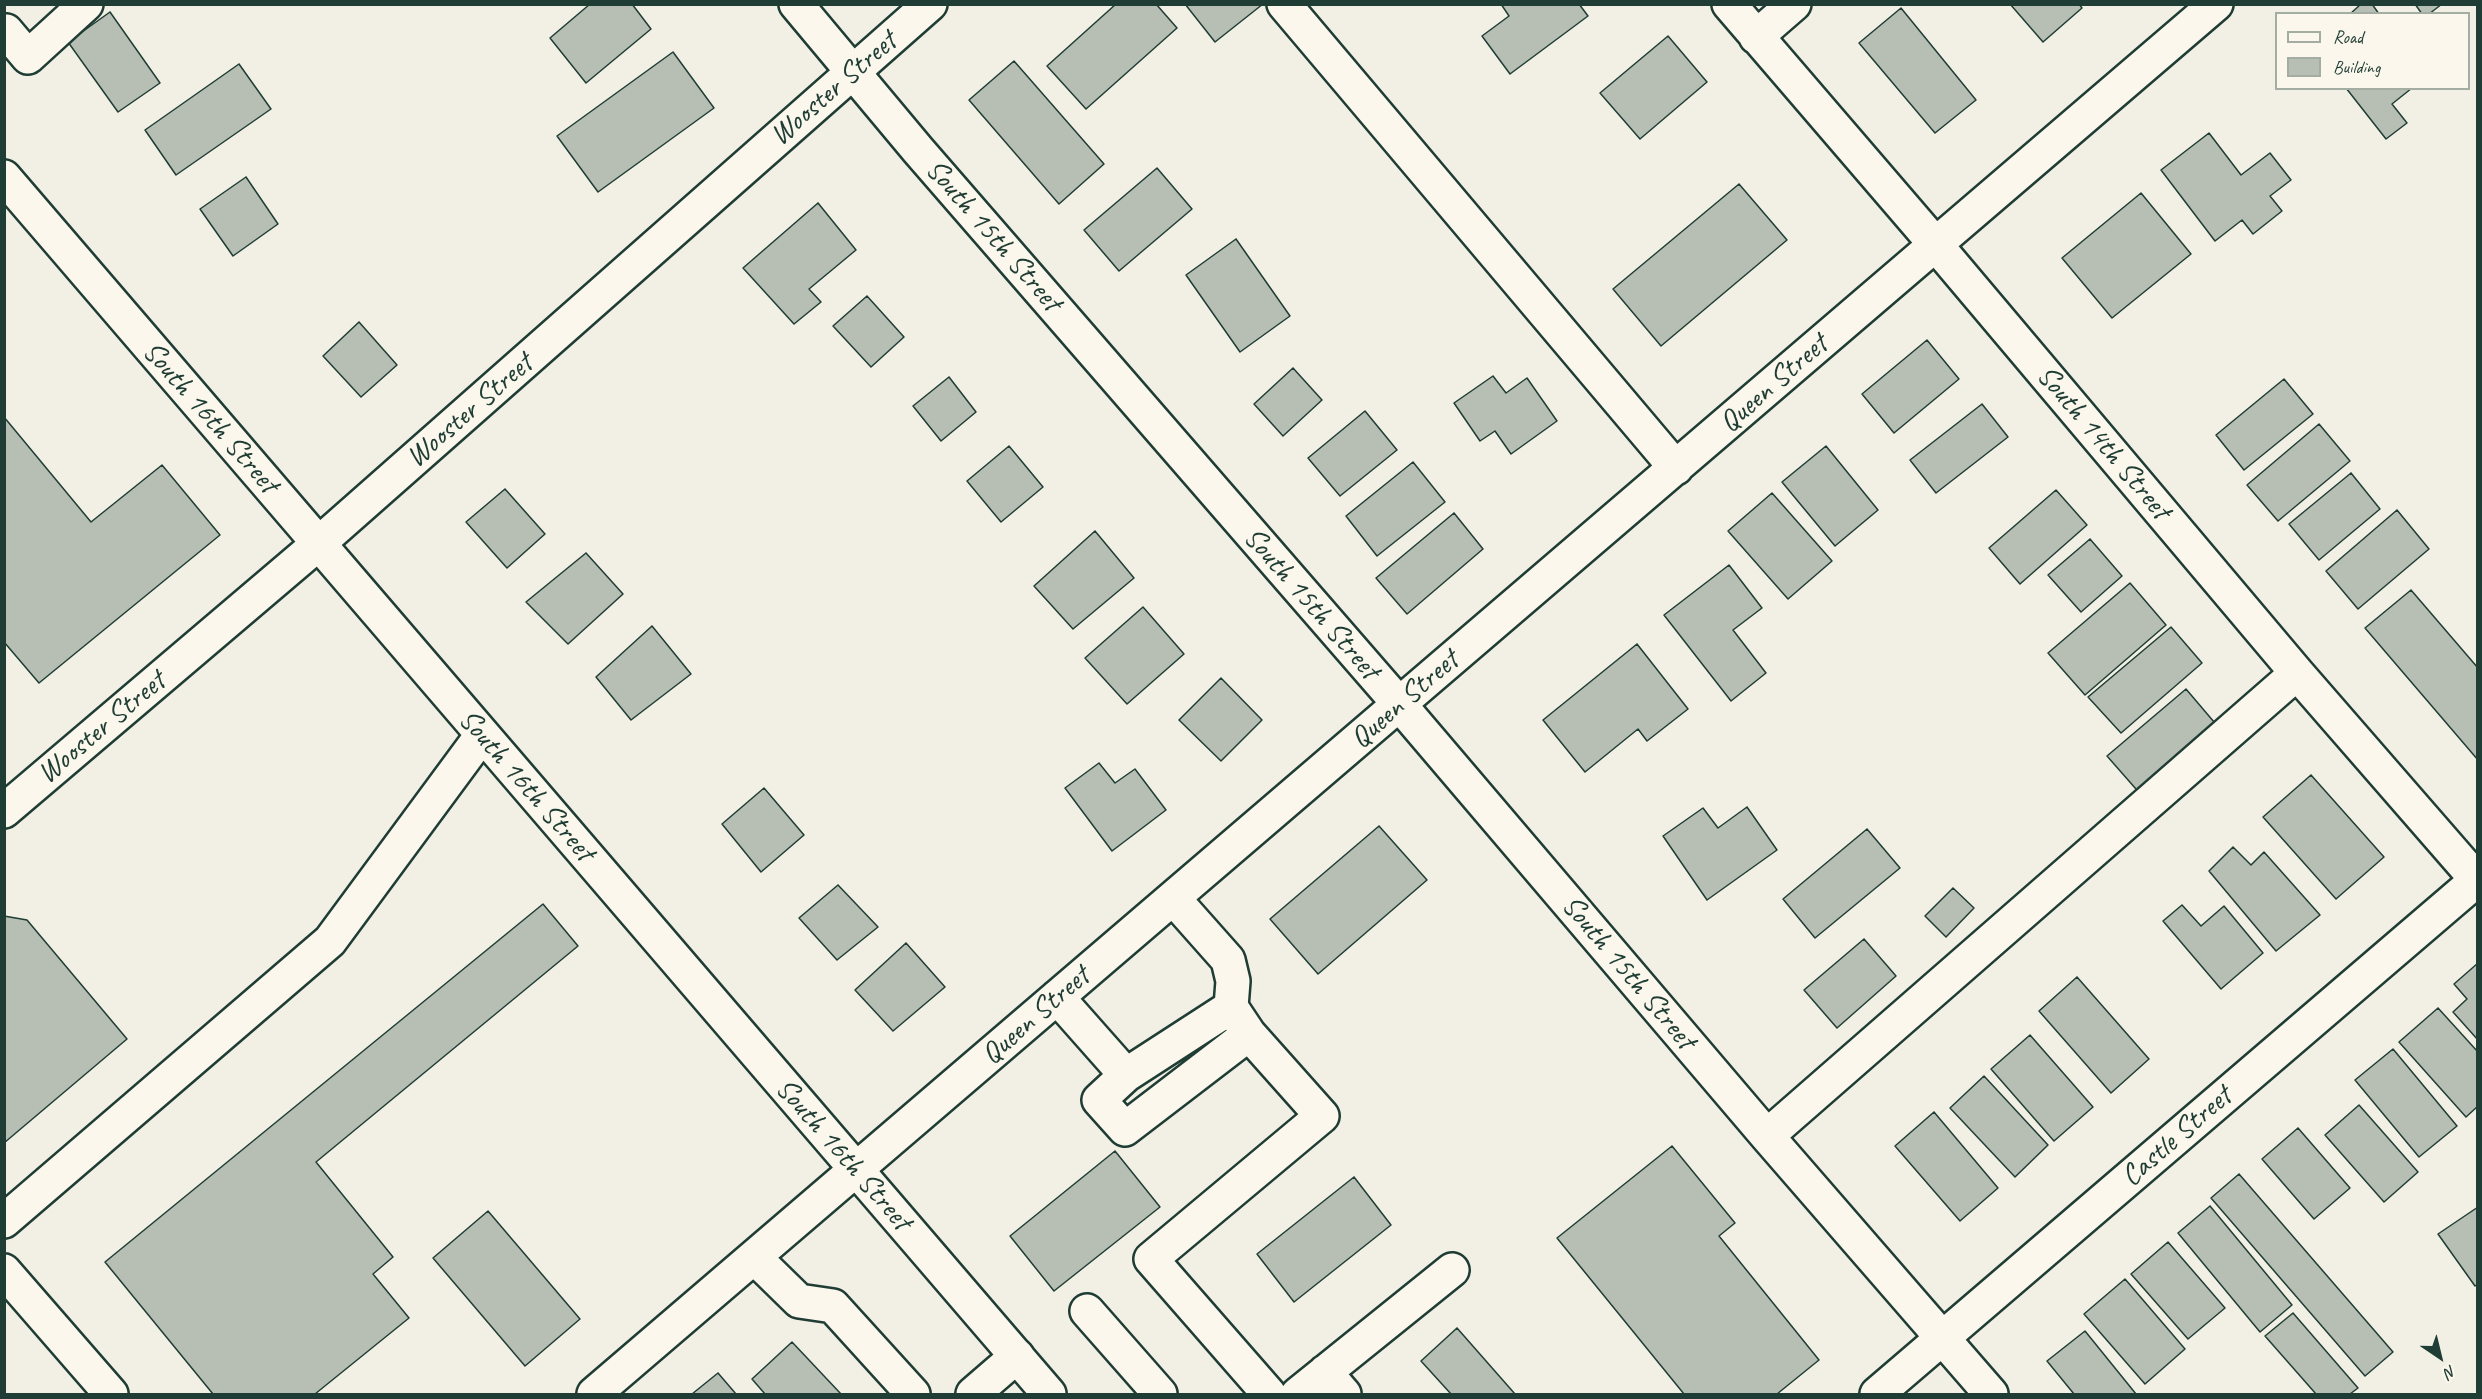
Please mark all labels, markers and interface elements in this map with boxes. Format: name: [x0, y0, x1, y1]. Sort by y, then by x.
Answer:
legend: [2275, 12, 2470, 90]
street label: Wooster Street: [763, 24, 905, 154]
text: Road: [2333, 26, 2363, 48]
text: Building: [2333, 56, 2380, 78]
street label: South 15th Street: [917, 153, 1069, 319]
street label: Queen Street: [1712, 327, 1836, 441]
street label: South 16th Street: [134, 335, 286, 501]
street label: Wooster Street: [399, 346, 541, 476]
street label: South 14th Street: [2028, 359, 2178, 527]
street label: South 15th Street: [1235, 521, 1387, 687]
street label: Queen Street: [1343, 643, 1467, 757]
street label: Wooster Street: [31, 664, 173, 792]
street label: South 16th Street: [450, 703, 602, 869]
street label: South 15th Street: [1553, 889, 1703, 1057]
street label: Queen Street: [974, 959, 1098, 1073]
street label: South 16th Street: [767, 1072, 919, 1238]
street label: Castle Street: [2114, 1079, 2240, 1195]
north arrow: [2410, 1327, 2470, 1387]
text: N: [2441, 1361, 2460, 1383]

